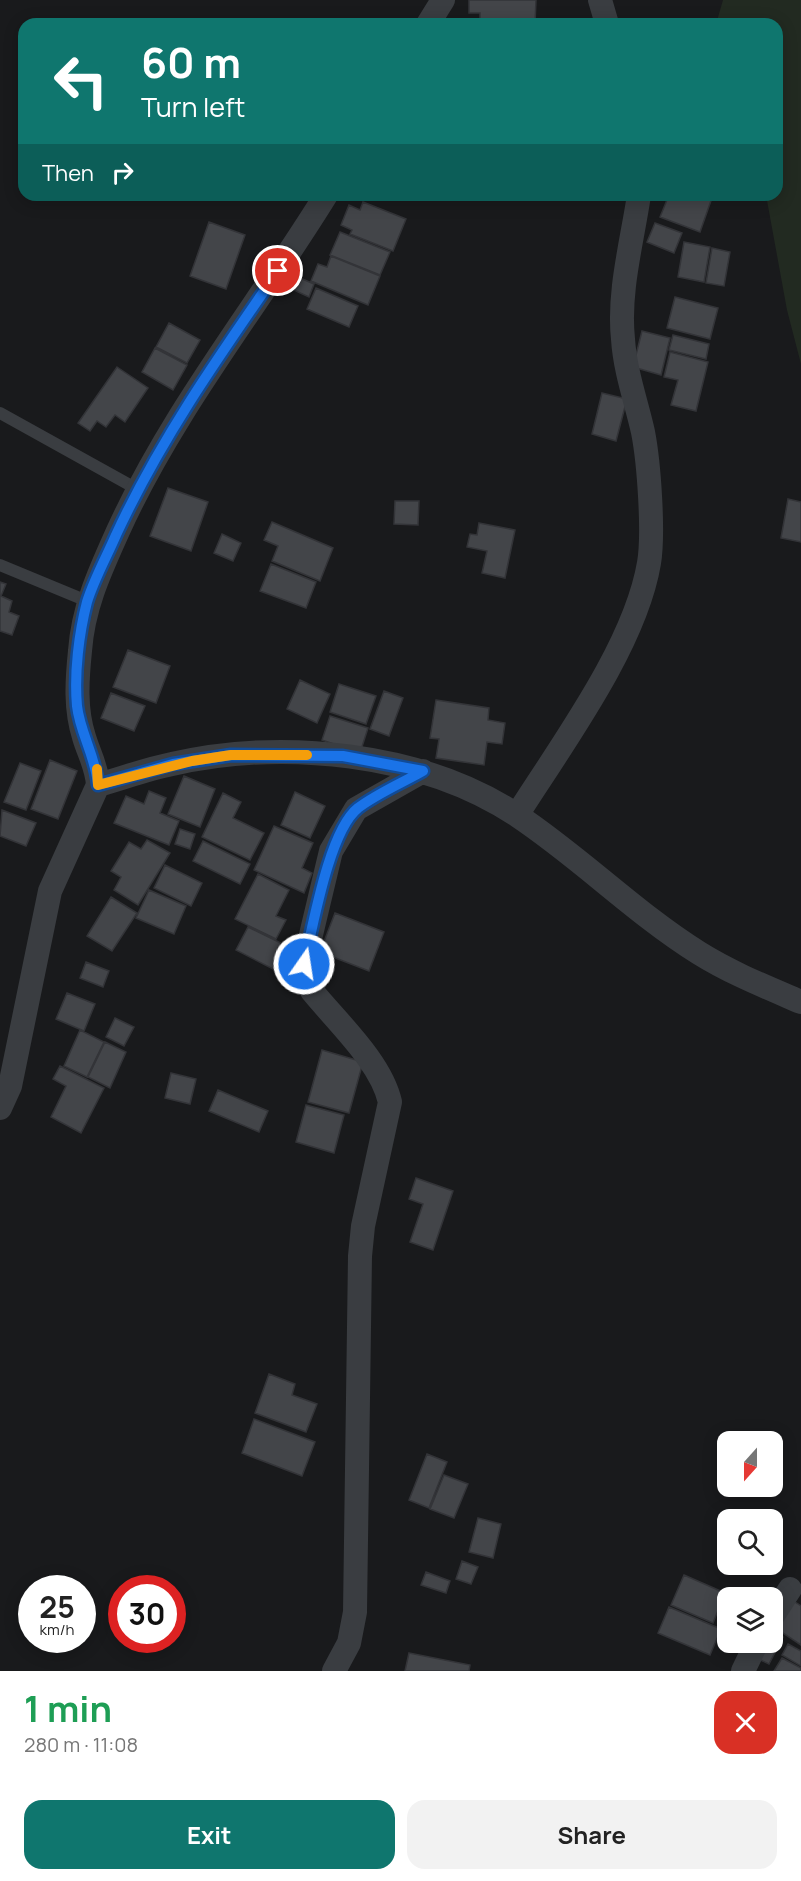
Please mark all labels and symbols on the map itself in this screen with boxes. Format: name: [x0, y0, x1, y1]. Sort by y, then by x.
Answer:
pin: [252, 245, 303, 296]
position arrow: [272, 932, 336, 996]
north arrow: [717, 1431, 783, 1497]
speed limit sign: 30: [108, 1575, 186, 1653]

